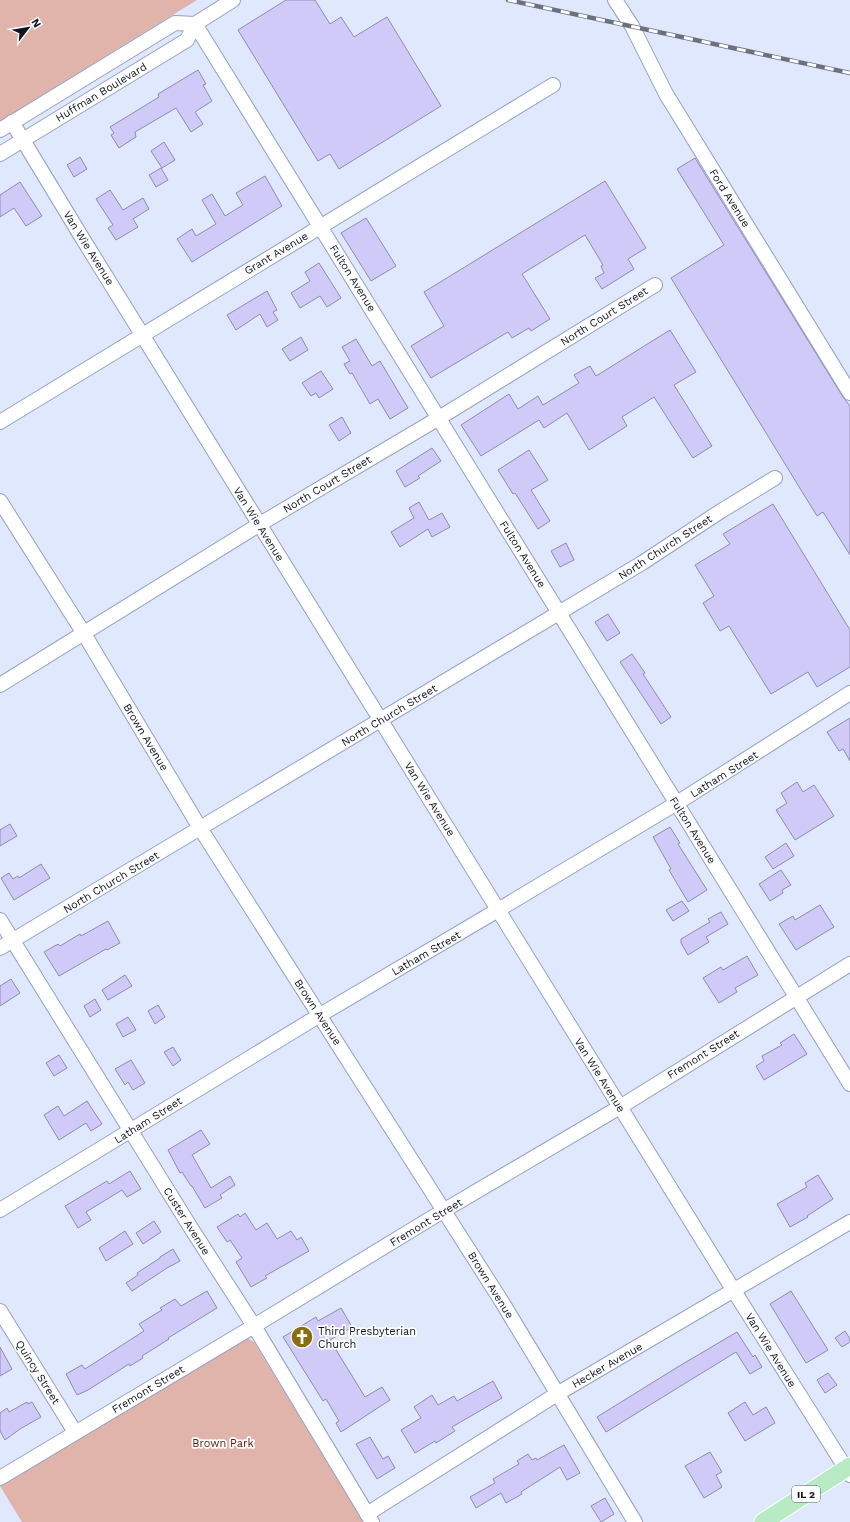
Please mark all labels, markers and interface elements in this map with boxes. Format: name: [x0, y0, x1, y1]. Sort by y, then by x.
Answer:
north arrow: [8, 8, 48, 48]
text: N: [28, 16, 44, 30]
street label: Huffman Boulevard: [53, 60, 149, 125]
street label: Ford Avenue: [707, 167, 753, 230]
street label: Van Wie Avenue: [61, 209, 117, 288]
street label: Grant Avenue: [242, 229, 311, 278]
street label: Fulton Avenue: [327, 242, 378, 314]
street label: North Court Street: [558, 284, 651, 349]
street label: North Court Street: [281, 453, 374, 516]
street label: Van Wie Avenue: [231, 485, 287, 564]
street label: North Church Street: [616, 512, 715, 583]
street label: Fulton Avenue: [497, 518, 548, 590]
street label: North Church Street: [339, 682, 440, 749]
street label: Brown Avenue: [120, 701, 171, 773]
street label: Latham Street: [688, 748, 761, 800]
street label: Van Wie Avenue: [402, 760, 458, 839]
street label: Fulton Avenue: [667, 794, 718, 866]
street label: North Church Street: [61, 849, 162, 916]
street label: Latham Street: [389, 928, 463, 978]
street label: Brown Avenue: [291, 977, 344, 1048]
street label: Fremont Street: [665, 1027, 742, 1082]
street label: Van Wie Avenue: [572, 1036, 628, 1115]
street label: Latham Street: [112, 1094, 185, 1146]
street label: Custer Avenue: [161, 1185, 213, 1258]
street label: Fremont Street: [388, 1195, 465, 1249]
street label: Brown Avenue: [465, 1250, 516, 1321]
street label: Van Wie Avenue: [743, 1311, 799, 1390]
church icon: Third Presbyterian Church: [289, 1324, 315, 1350]
place label: Third Presbyterian Church: [318, 1325, 416, 1351]
street label: Quincy Street: [13, 1338, 63, 1407]
street label: Hecker Avenue: [570, 1340, 645, 1391]
street label: Fremont Street: [110, 1362, 187, 1416]
park label: Brown Park: [192, 1437, 254, 1450]
road number: IL 2: [792, 1486, 820, 1502]

